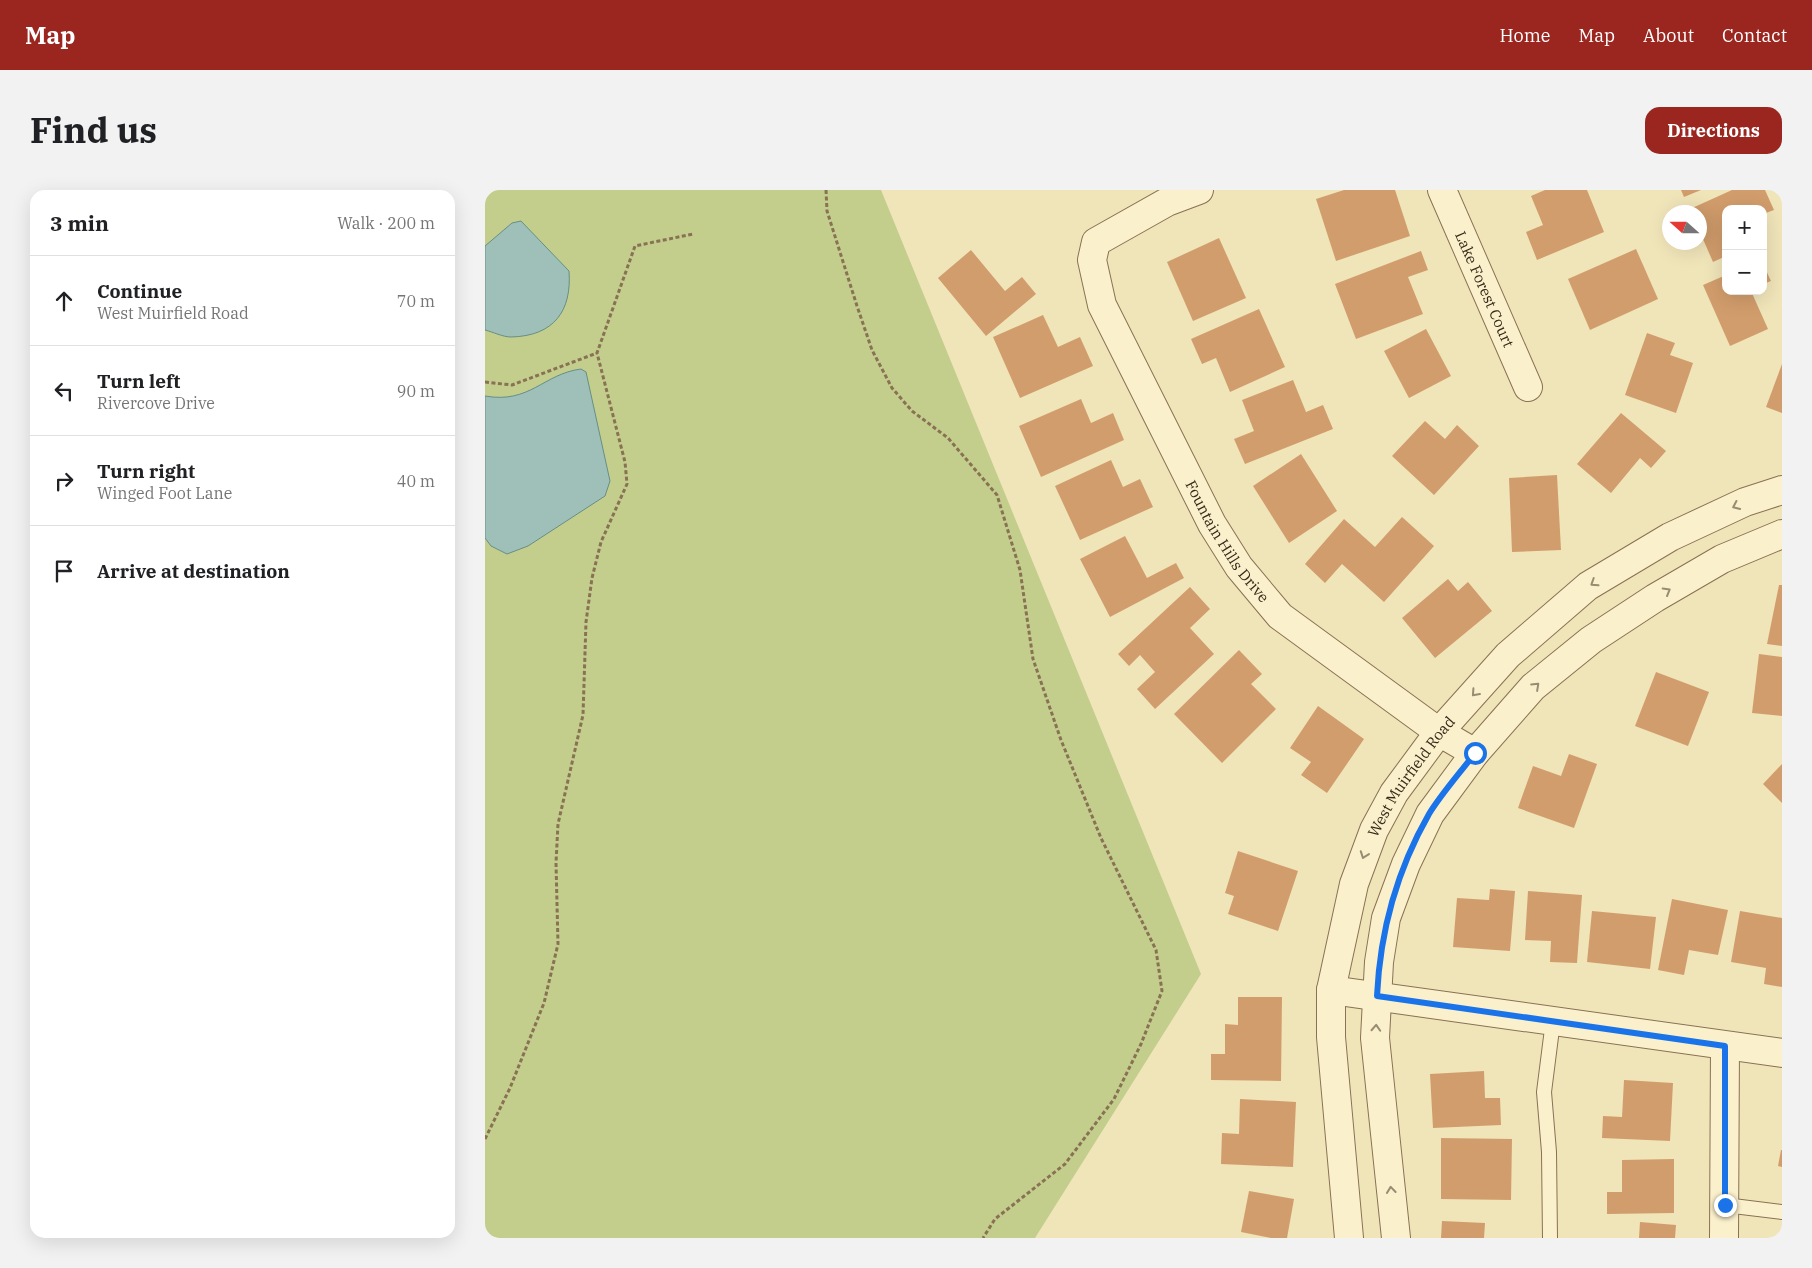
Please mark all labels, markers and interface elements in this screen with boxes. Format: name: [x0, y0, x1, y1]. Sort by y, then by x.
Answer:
text: Map: [25, 19, 75, 51]
text: Home: [1499, 24, 1551, 47]
text: Map: [1579, 24, 1615, 47]
text: About: [1643, 24, 1694, 47]
text: Contact: [1722, 24, 1787, 47]
text: Find us: [30, 107, 157, 153]
button: Directions: [1645, 107, 1782, 154]
north arrow: [1662, 205, 1707, 250]
map controls: [1722, 205, 1767, 295]
button: +: [1722, 205, 1767, 250]
text: 3 min: [50, 209, 109, 237]
text: Walk · 200 m: [337, 213, 435, 233]
street label: Lake Forest Court: [1452, 228, 1519, 350]
button: −: [1722, 250, 1767, 295]
text: Continue: [97, 279, 182, 303]
icon: ahead: [50, 287, 78, 315]
text: 70 m: [397, 291, 435, 311]
text: West Muirfield Road: [97, 303, 249, 323]
text: Turn left: [97, 369, 180, 393]
icon: left: [50, 377, 78, 405]
text: 90 m: [397, 381, 435, 401]
text: Rivercove Drive: [97, 393, 215, 413]
text: Turn right: [97, 459, 195, 483]
icon: right: [50, 467, 78, 495]
text: 40 m: [397, 471, 435, 491]
street label: Fountain Hills Drive: [1182, 477, 1274, 606]
text: Winged Foot Lane: [97, 483, 232, 503]
one-way arrow: [1732, 500, 1741, 510]
icon: arrive: [50, 557, 78, 585]
text: Arrive at destination: [97, 559, 290, 583]
one-way arrow: [1590, 577, 1599, 587]
one-way arrow: [1662, 587, 1671, 597]
one-way arrow: [1530, 683, 1539, 692]
one-way arrow: [1471, 688, 1480, 697]
street label: West Muirfield Road: [1363, 712, 1458, 840]
route start: [1464, 742, 1487, 765]
one-way arrow: [1360, 850, 1370, 859]
one-way arrow: [1370, 1024, 1381, 1032]
one-way arrow: [1386, 1185, 1397, 1193]
route end: [1714, 1194, 1737, 1217]

